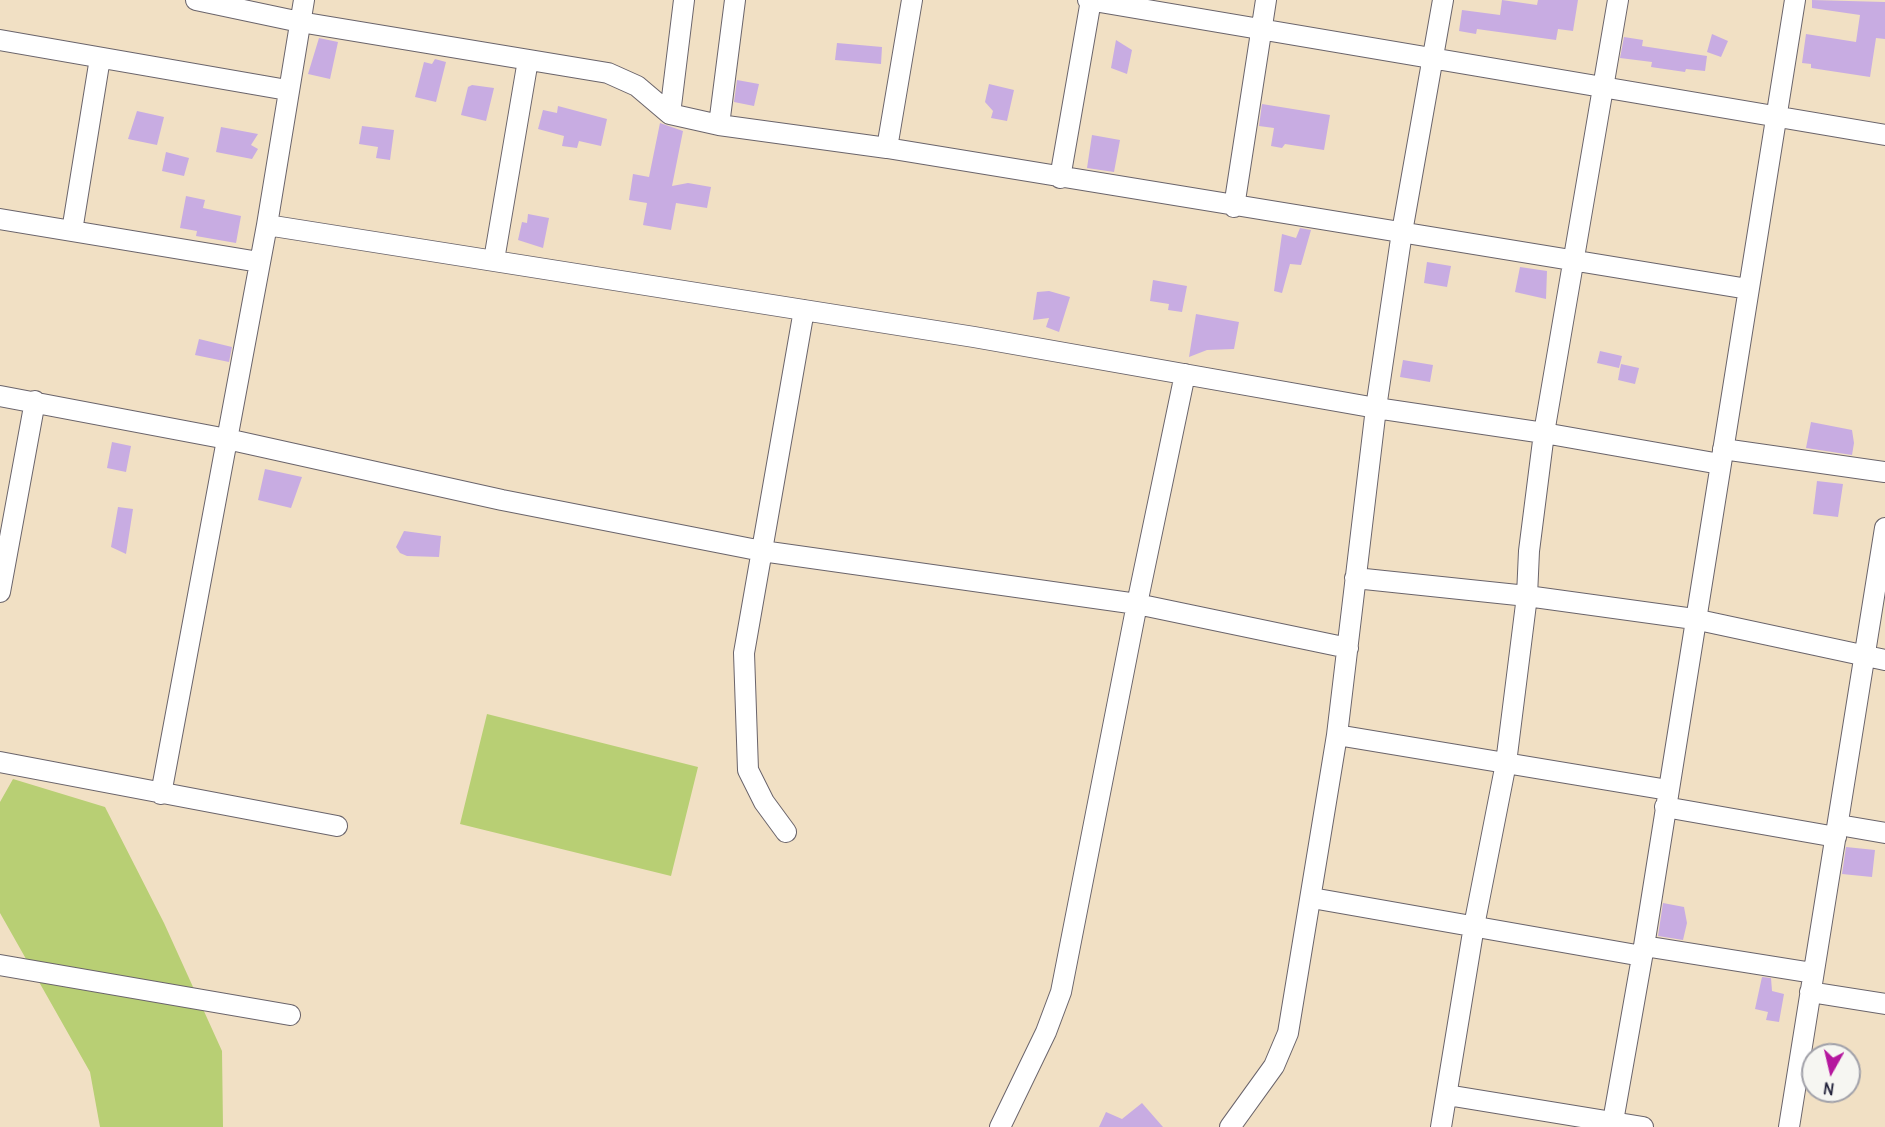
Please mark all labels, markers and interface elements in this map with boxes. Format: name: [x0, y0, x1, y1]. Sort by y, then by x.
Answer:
north arrow: [1801, 1043, 1861, 1103]
text: N: [1822, 1078, 1836, 1100]

